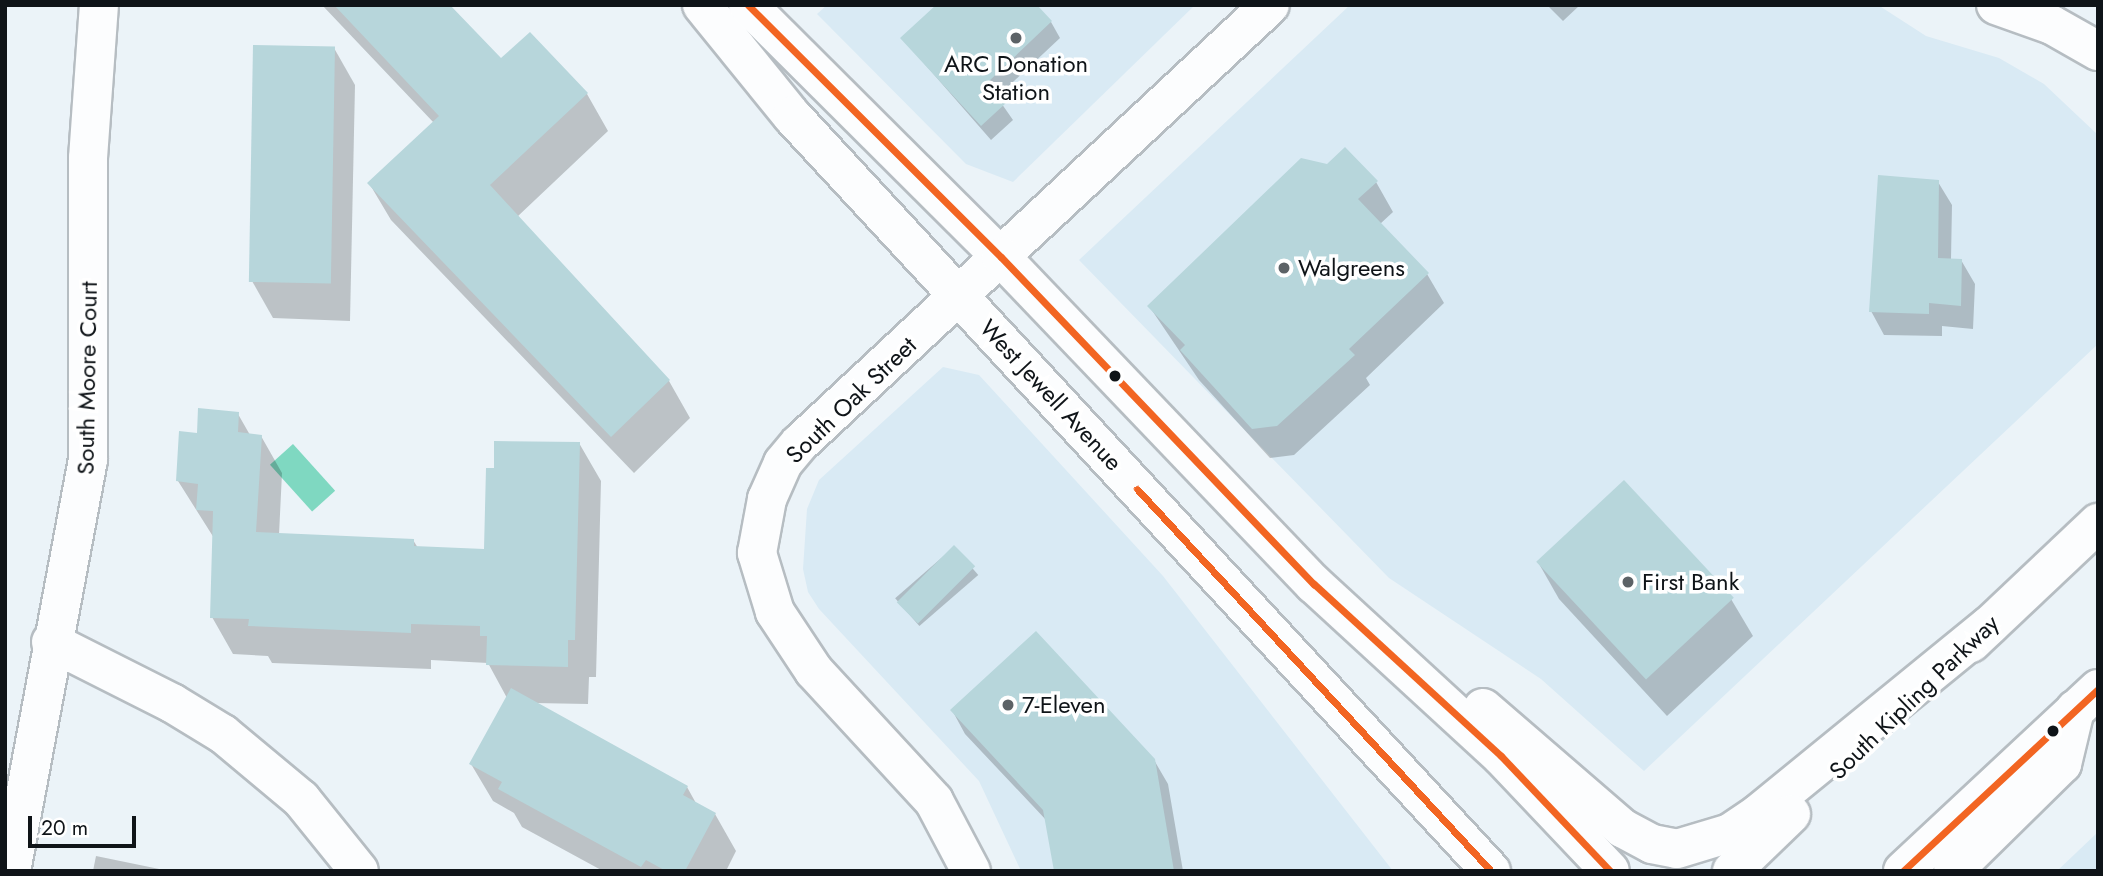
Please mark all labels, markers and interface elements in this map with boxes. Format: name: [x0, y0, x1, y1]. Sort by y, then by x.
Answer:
marker: ARC Donation Station: [1008, 30, 1024, 46]
place label: ARC Donation Station: [944, 50, 1088, 106]
place label: Walgreens: [1298, 254, 1405, 282]
marker: Walgreens: [1276, 260, 1292, 276]
street label: South Moore Court: [71, 281, 103, 475]
street label: West Jewell Avenue: [974, 314, 1128, 476]
street label: South Oak Street: [780, 331, 922, 469]
unlabelled marker: [1108, 369, 1122, 383]
place label: First Bank: [1642, 568, 1739, 596]
marker: First Bank: [1620, 574, 1636, 590]
street label: South Kipling Parkway: [1823, 609, 2005, 785]
place label: 7-Eleven: [1022, 691, 1106, 719]
marker: 7-Eleven: [1000, 697, 1016, 713]
unlabelled marker: [2046, 724, 2060, 738]
scale bar: [32, 802, 140, 846]
text: 20 m: [41, 813, 88, 843]

